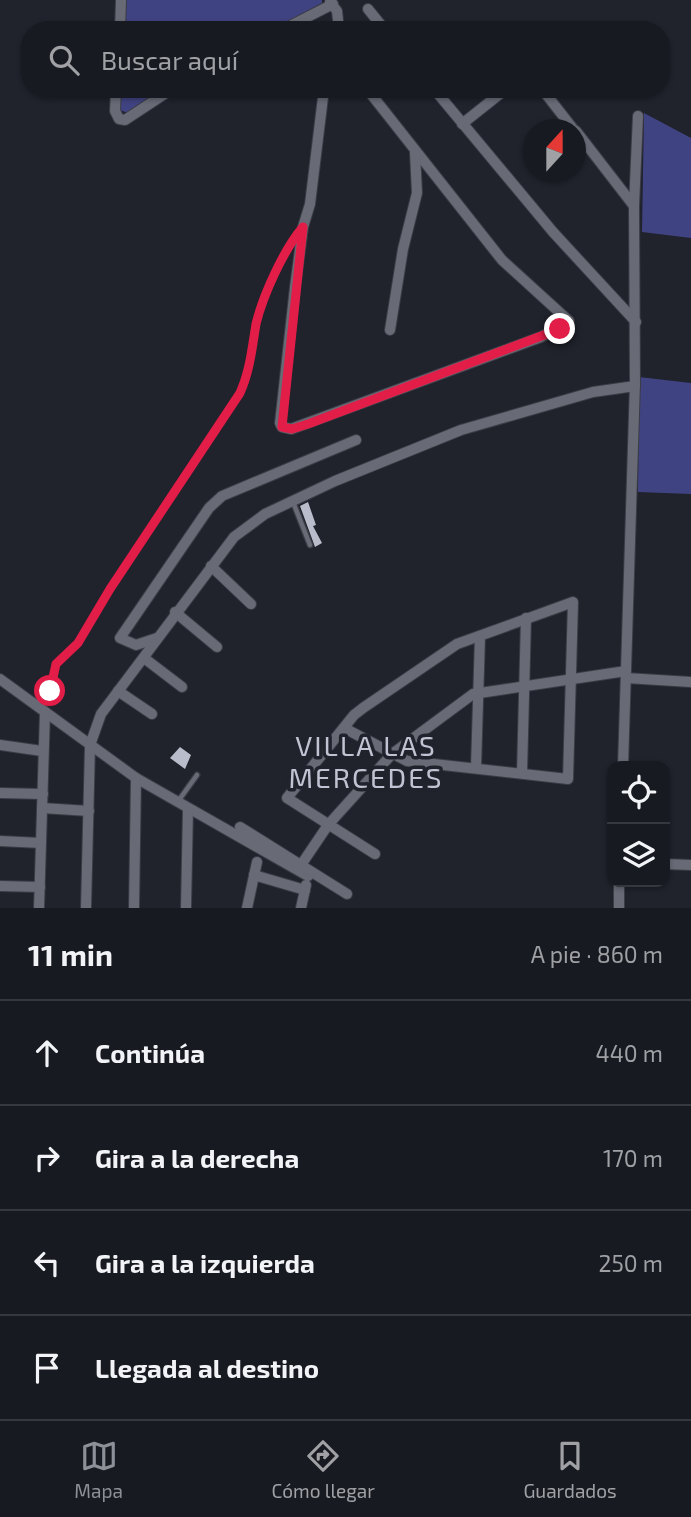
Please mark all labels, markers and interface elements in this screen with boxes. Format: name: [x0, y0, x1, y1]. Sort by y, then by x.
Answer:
search box: [21, 21, 670, 98]
icon: search: [45, 41, 83, 79]
text: Buscar aquí: [101, 44, 238, 75]
north arrow: [523, 119, 586, 182]
route end: [544, 313, 575, 344]
route start: [34, 675, 65, 706]
district label: VILLA LAS MERCEDES: [288, 728, 444, 794]
map controls: [607, 761, 670, 887]
button: locate: [607, 761, 670, 824]
button: layers: [607, 824, 670, 887]
text: 11 min: [28, 936, 113, 972]
text: A pie · 860 m: [531, 940, 663, 968]
icon: ahead: [28, 1034, 66, 1072]
text: Continúa: [95, 1037, 205, 1068]
text: 440 m: [596, 1039, 663, 1067]
icon: right: [28, 1139, 66, 1177]
text: Gira a la derecha: [95, 1142, 299, 1173]
text: 170 m: [603, 1144, 663, 1172]
icon: left: [28, 1244, 66, 1282]
text: Gira a la izquierda: [95, 1247, 315, 1278]
text: 250 m: [599, 1249, 663, 1277]
icon: arrive: [28, 1349, 66, 1387]
text: Llegada al destino: [95, 1352, 319, 1383]
tab: Mapa: [74, 1437, 123, 1502]
tab: Cómo llegar: [271, 1437, 375, 1502]
tab: Guardados: [523, 1437, 617, 1502]

